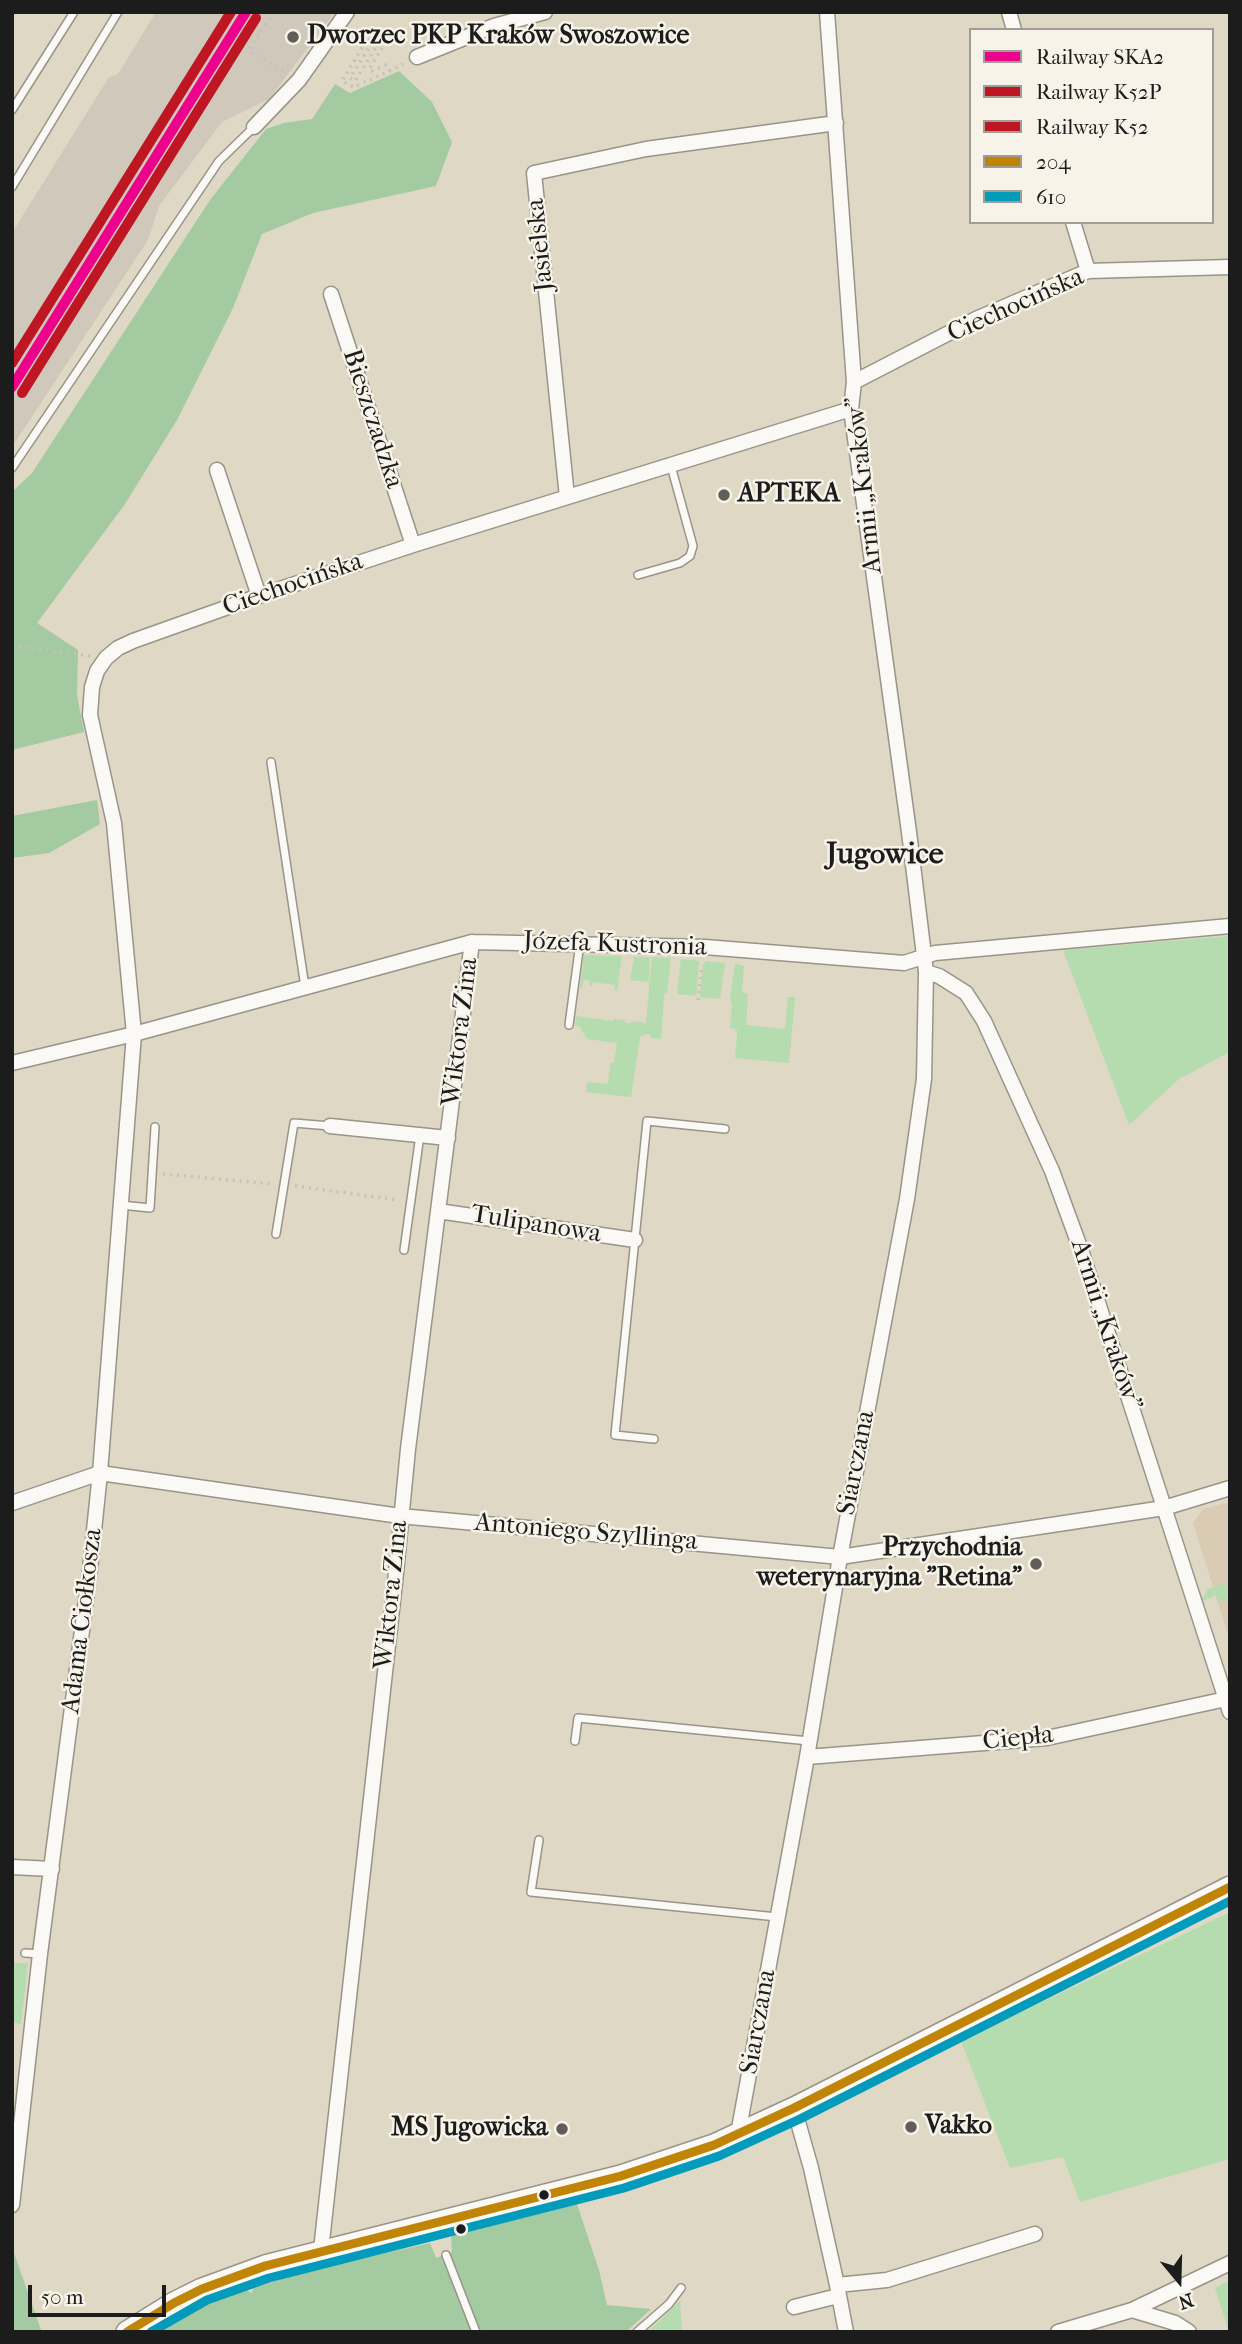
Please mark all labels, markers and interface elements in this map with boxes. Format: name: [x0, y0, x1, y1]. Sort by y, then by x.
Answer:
place label: Dworzec PKP Kraków Swoszowice: [307, 21, 689, 53]
legend: [969, 28, 1214, 224]
marker: Dworzec PKP Kraków Swoszowice: [285, 29, 301, 45]
text: Railway SKA2: [1036, 45, 1164, 69]
text: Railway K52P: [1036, 80, 1161, 104]
text: Railway K52: [1036, 115, 1149, 139]
text: 204: [1036, 150, 1071, 174]
text: 610: [1036, 185, 1066, 209]
street label: Jasielska: [521, 197, 561, 293]
street label: Ciechocińska: [943, 262, 1089, 350]
street label: Bieszczadzka: [335, 346, 409, 492]
street label: Armii „Kraków”: [840, 395, 890, 575]
place label: APTEKA: [738, 479, 840, 511]
marker: APTEKA: [716, 487, 732, 503]
street label: Ciechocińska: [219, 547, 367, 623]
district label: Jugowice: [826, 838, 944, 874]
street label: Józefa Kustronia: [523, 926, 707, 964]
street label: Wiktora Zina: [436, 956, 486, 1108]
street label: Tulipanowa: [469, 1199, 603, 1251]
street label: Armii „Kraków”: [1063, 1236, 1147, 1414]
street label: Siarczana: [832, 1408, 882, 1518]
street label: Antoniego Szyllinga: [473, 1508, 699, 1558]
street label: Wiktora Zina: [369, 1519, 415, 1671]
street label: Adama Ciołkosza: [56, 1527, 110, 1715]
place label: Przychodnia weterynaryjna "Retina": [756, 1533, 1022, 1594]
marker: Przychodnia weterynaryjna "Retina": [1028, 1556, 1044, 1572]
street label: Ciepła: [981, 1720, 1055, 1758]
street label: Siarczana: [734, 1967, 784, 2077]
place label: Vakko: [925, 2111, 992, 2143]
place label: MS Jugowicka: [391, 2113, 548, 2145]
marker: Vakko: [903, 2119, 919, 2135]
marker: MS Jugowicka: [554, 2121, 570, 2137]
unlabelled marker: [537, 2188, 551, 2202]
unlabelled marker: [454, 2222, 468, 2236]
north arrow: [1144, 2246, 1214, 2316]
scale bar: [32, 2270, 170, 2314]
text: 50 m: [41, 2285, 84, 2309]
text: N: [1175, 2288, 1196, 2314]

